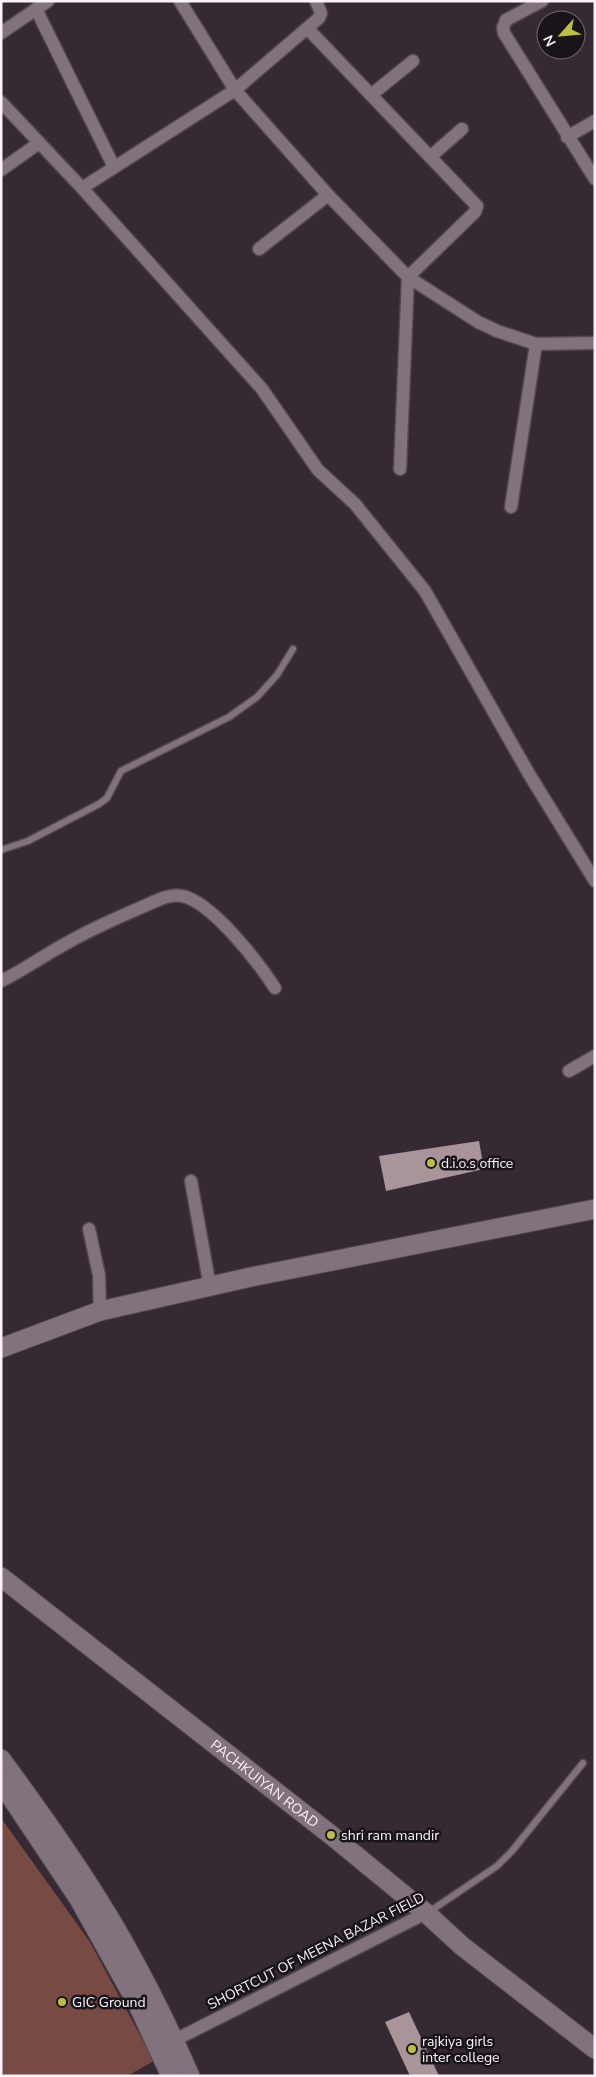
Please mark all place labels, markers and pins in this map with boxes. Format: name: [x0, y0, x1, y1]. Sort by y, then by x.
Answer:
place label: d.i.o.s office: [441, 1154, 513, 1173]
marker: d.i.o.s office: [425, 1157, 437, 1169]
place label: shri ram mandir: [341, 1826, 439, 1845]
marker: shri ram mandir: [325, 1829, 337, 1841]
place label: GIC Ground: [72, 1993, 146, 2012]
marker: GIC Ground: [56, 1996, 68, 2008]
place label: rajkiya girls inter college: [422, 2032, 500, 2067]
marker: rajkiya girls inter college: [406, 2043, 418, 2055]

